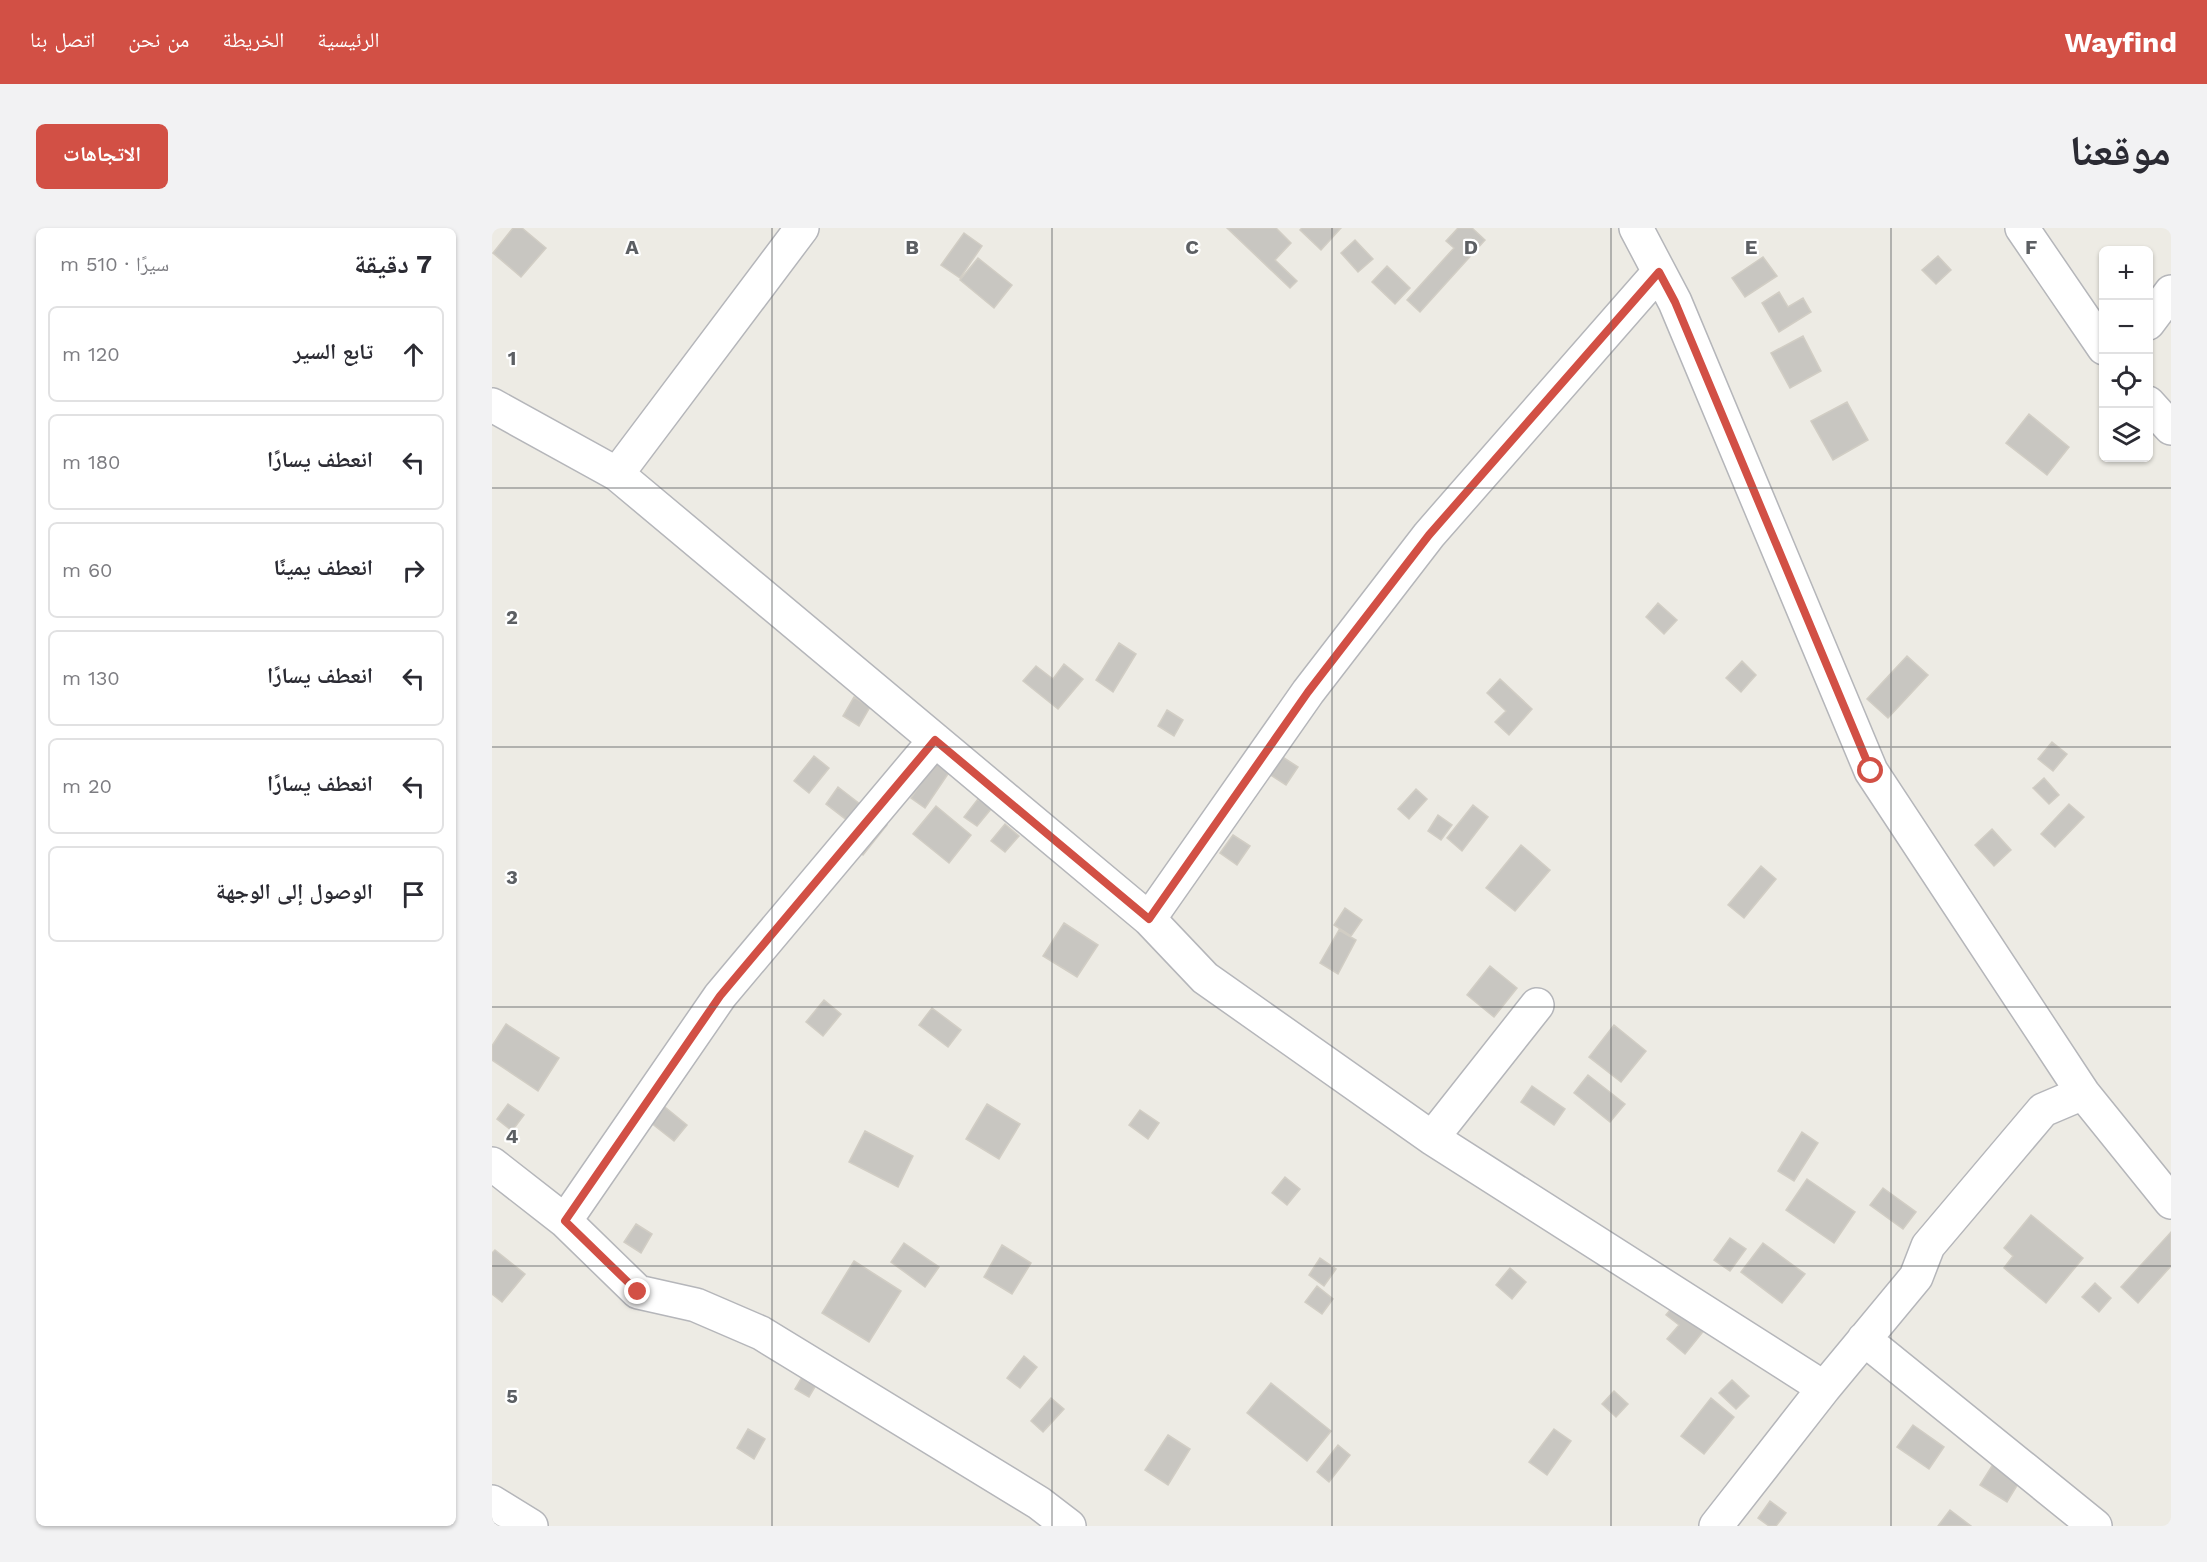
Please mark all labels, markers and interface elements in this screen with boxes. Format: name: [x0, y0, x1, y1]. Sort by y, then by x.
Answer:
text: Wayfind: [2064, 26, 2177, 59]
text: اتصل بنا: [30, 27, 95, 52]
text: من نحن: [128, 27, 189, 52]
text: الخريطة: [222, 27, 284, 52]
text: الرئيسية: [317, 27, 380, 52]
button: الاتجاهات: [36, 124, 168, 189]
text: موقعنا: [2070, 126, 2171, 175]
text: A: [625, 235, 639, 259]
text: B: [905, 235, 919, 259]
text: C: [1185, 235, 1199, 259]
text: D: [1464, 235, 1478, 259]
text: E: [1745, 235, 1757, 259]
text: F: [2025, 235, 2037, 259]
map controls: [2099, 246, 2153, 462]
button: +: [2099, 246, 2153, 300]
text: 7 دقيقة: [354, 249, 432, 279]
text: سيرًا · 510 m: [60, 252, 169, 276]
button: −: [2099, 300, 2153, 354]
icon: ahead: [397, 338, 430, 371]
text: تابع السير: [293, 339, 373, 364]
text: 120 m: [62, 342, 120, 366]
text: 1: [508, 346, 516, 370]
button: locate: [2099, 354, 2153, 408]
button: layers: [2099, 408, 2153, 462]
icon: left: [397, 446, 430, 479]
text: انعطف يسارًا: [267, 447, 373, 472]
text: 180 m: [62, 450, 120, 474]
icon: right: [397, 554, 430, 587]
text: انعطف يمينًا: [273, 555, 373, 580]
text: 60 m: [62, 558, 113, 582]
text: 2: [506, 605, 518, 629]
icon: left: [397, 662, 430, 695]
text: انعطف يسارًا: [267, 663, 373, 688]
text: 130 m: [62, 666, 120, 690]
route start: [1857, 757, 1883, 783]
icon: left: [397, 770, 430, 803]
text: انعطف يسارًا: [267, 771, 373, 796]
text: 20 m: [62, 774, 112, 798]
text: 3: [506, 865, 518, 889]
icon: arrive: [397, 878, 430, 911]
text: الوصول إلى الوجهة: [216, 879, 373, 904]
text: 4: [506, 1124, 519, 1148]
route end: [624, 1278, 650, 1304]
text: 5: [506, 1384, 518, 1408]

